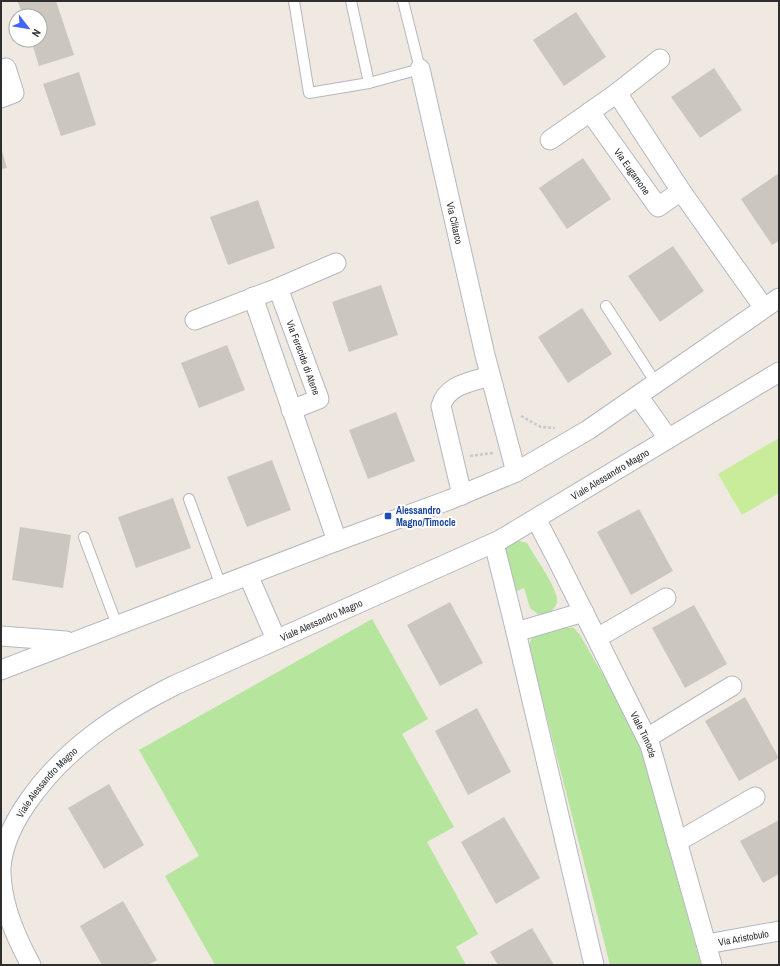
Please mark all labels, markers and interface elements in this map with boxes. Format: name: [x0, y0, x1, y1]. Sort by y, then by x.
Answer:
north arrow: [8, 8, 48, 48]
text: N: [29, 27, 44, 40]
street label: Via Eugamone: [611, 146, 654, 198]
street label: Via Clitarco: [444, 201, 466, 246]
street label: Via Ferecide di Atene: [284, 318, 324, 397]
street label: Viale Alessandro Magno: [568, 445, 652, 502]
place label: Alessandro Magno/Timocle: [396, 504, 456, 529]
marker: Alessandro Magno/Timocle: [383, 511, 393, 521]
street label: Viale Alessandro Magno: [278, 596, 365, 644]
street label: Viale Timocle: [628, 709, 660, 759]
street label: Viale Alessandro Magno: [13, 744, 80, 820]
street label: Via Aristobulo: [717, 926, 770, 948]

